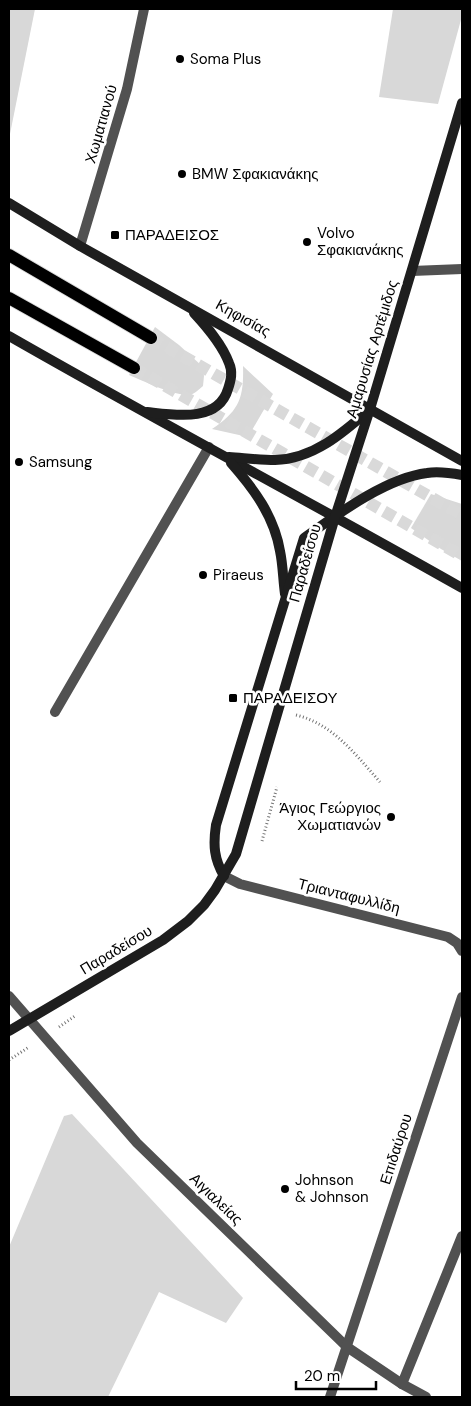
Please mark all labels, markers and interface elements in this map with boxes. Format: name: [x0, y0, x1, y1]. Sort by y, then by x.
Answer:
place label: Soma Plus: [190, 49, 261, 69]
marker: Soma Plus: [174, 53, 186, 65]
street label: Χωματιανού: [80, 82, 122, 166]
place label: BMW Σφακιανάκης: [192, 164, 319, 184]
marker: BMW Σφακιανάκης: [176, 168, 188, 180]
place label: Volvo Σφακιανάκης: [317, 223, 403, 260]
place label: ΠΑΡΑΔΕΙΣΟΣ: [125, 225, 219, 245]
marker: ΠΑΡΑΔΕΙΣΟΣ: [109, 229, 121, 241]
marker: Volvo Σφακιανάκης: [301, 236, 313, 248]
street label: Αμαρυσίας Αρτέμιδος: [341, 278, 403, 420]
street label: Κηφισίας: [212, 295, 274, 341]
place label: Samsung: [29, 452, 92, 472]
marker: Samsung: [13, 456, 25, 468]
street label: Παραδείσου: [284, 521, 326, 605]
place label: Piraeus: [213, 565, 264, 585]
marker: Piraeus: [197, 569, 209, 581]
place label: ΠΑΡΑΔΕΙΣΟΥ: [243, 688, 337, 708]
marker: ΠΑΡΑΔΕΙΣΟΥ: [227, 692, 239, 704]
place label: Άγιος Γεώργιος Χωματιανών: [279, 798, 381, 835]
marker: Άγιος Γεώργιος Χωματιανών: [385, 811, 397, 823]
street label: Τριανταφυλλίδη: [296, 874, 402, 918]
street label: Παραδείσου: [76, 921, 156, 979]
street label: Επιδαύρου: [375, 1111, 417, 1187]
street label: Αιγιαλείας: [185, 1169, 247, 1229]
place label: Johnson & Johnson: [295, 1170, 369, 1207]
marker: Johnson & Johnson: [279, 1183, 291, 1195]
scale bar: [296, 1358, 376, 1390]
text: 20 m: [304, 1366, 340, 1386]

